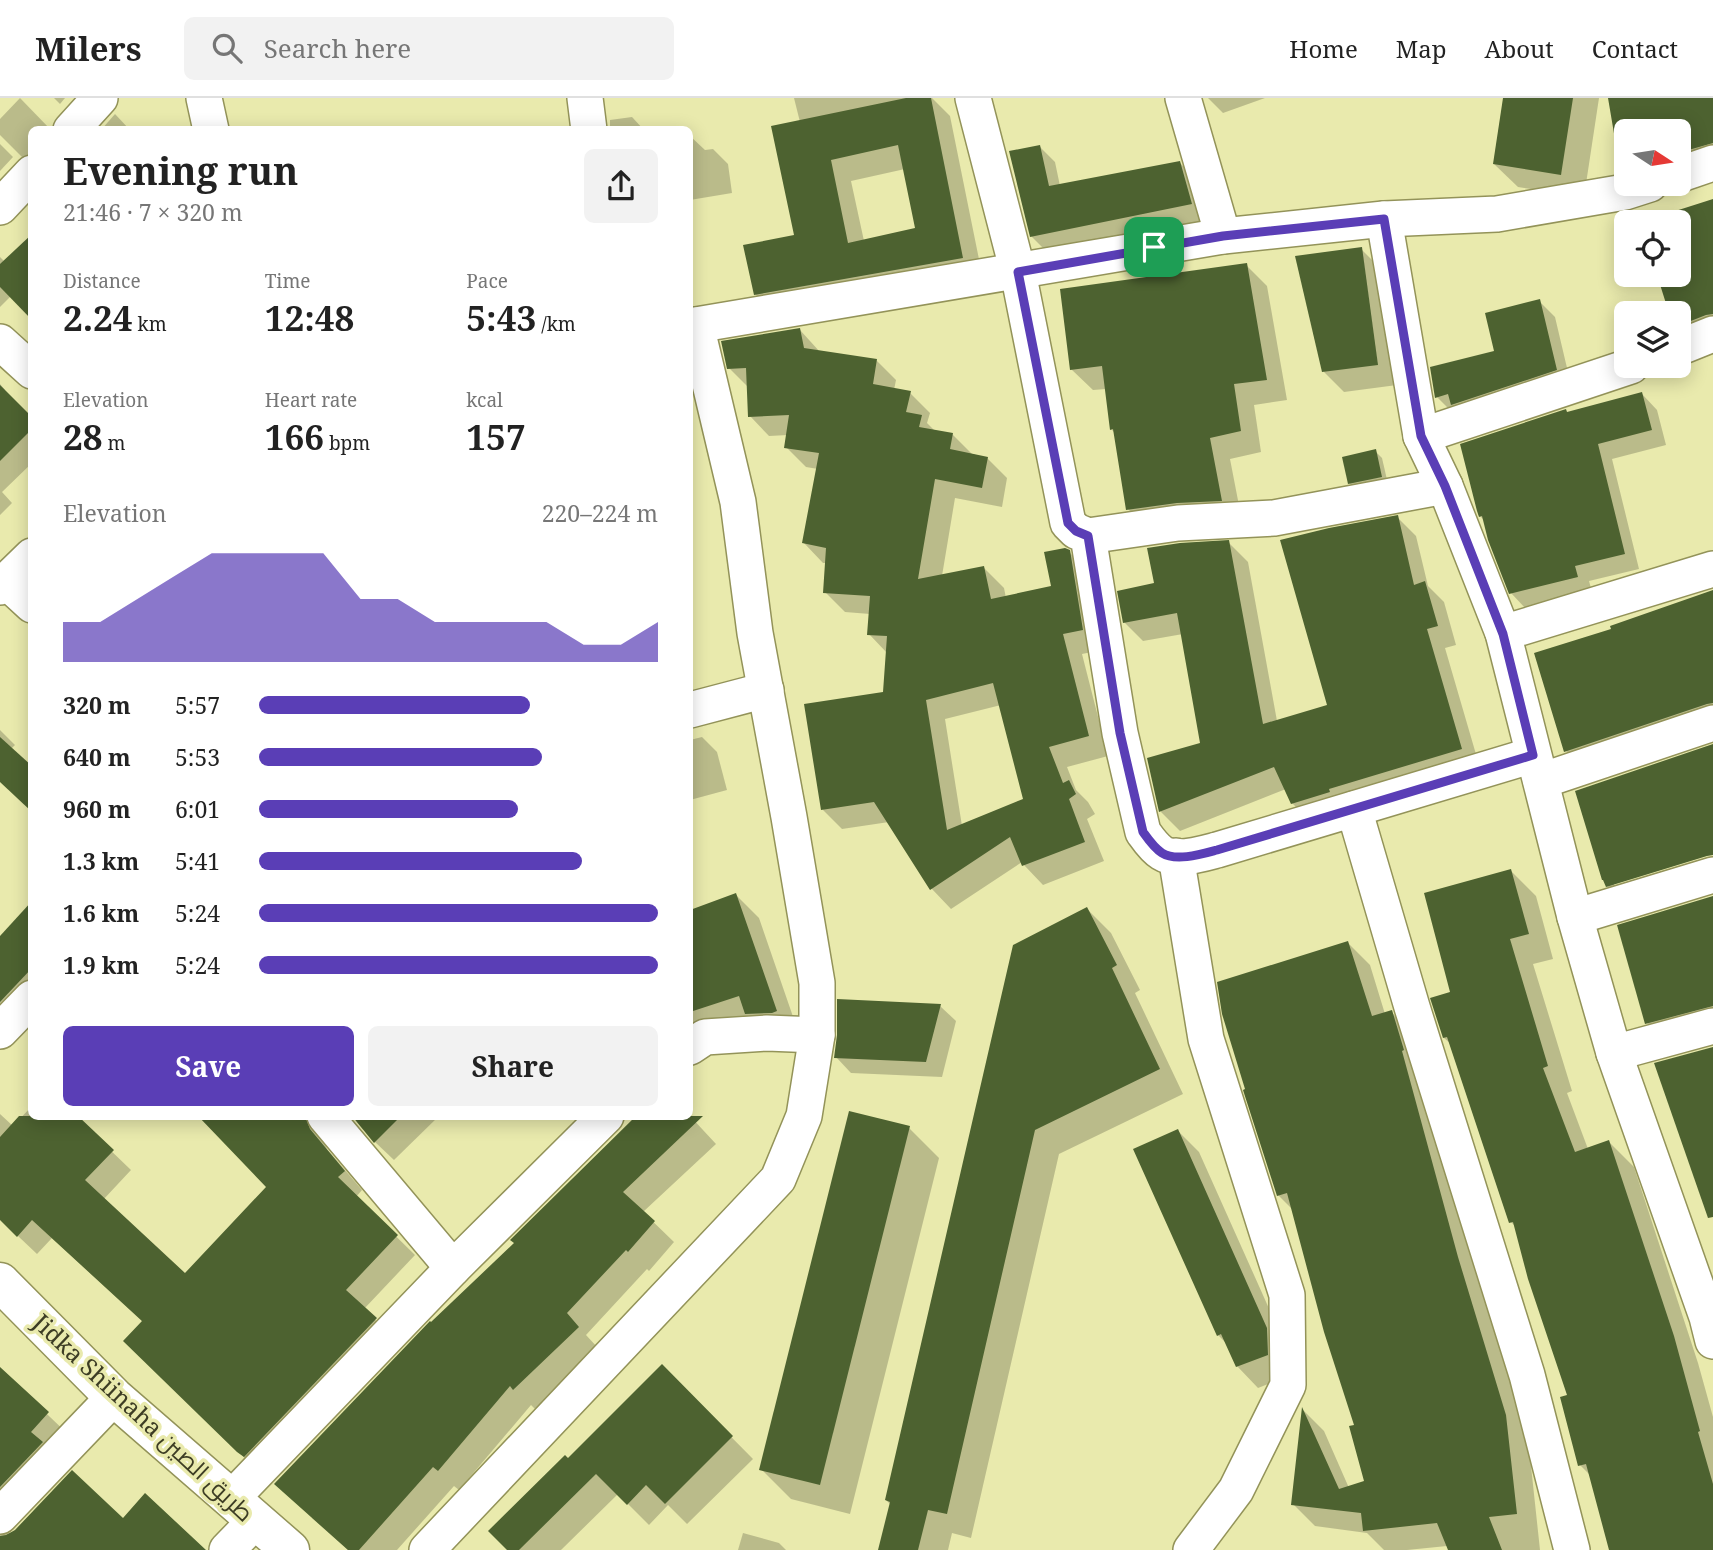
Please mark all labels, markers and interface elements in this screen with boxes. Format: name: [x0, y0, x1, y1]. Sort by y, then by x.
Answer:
search box: [184, 17, 674, 80]
text: Milers: [35, 26, 142, 71]
icon: search: [208, 29, 246, 67]
text: Search here: [264, 30, 411, 66]
text: Home: [1289, 32, 1358, 65]
text: Map: [1396, 32, 1447, 65]
text: About: [1485, 32, 1554, 65]
text: Contact: [1592, 32, 1678, 65]
north arrow: [1614, 119, 1690, 196]
map controls: [1614, 119, 1691, 378]
text: Evening run: [63, 144, 298, 196]
button: share: [584, 149, 658, 223]
text: 21:46 · 7 × 320 m: [63, 196, 243, 228]
button: locate: [1614, 210, 1691, 287]
pin: [1124, 217, 1184, 277]
icon: arrive: [1135, 228, 1173, 266]
text: Distance: [63, 268, 141, 294]
text: Time: [265, 268, 311, 294]
text: Pace: [466, 268, 508, 294]
text: 2.24: [63, 294, 133, 341]
text: 12:48: [265, 294, 354, 341]
text: 5:43: [466, 294, 536, 341]
button: layers: [1614, 301, 1691, 378]
text: km: [133, 311, 167, 337]
text: /km: [536, 311, 576, 337]
text: Elevation: [63, 387, 149, 413]
text: Heart rate: [265, 387, 357, 413]
text: kcal: [466, 387, 503, 413]
text: 28: [63, 413, 103, 460]
text: 166: [265, 413, 324, 460]
text: 157: [466, 413, 526, 460]
text: m: [103, 430, 125, 456]
text: bpm: [324, 430, 370, 456]
text: Elevation: [63, 497, 167, 529]
text: 220–224 m: [542, 497, 658, 529]
text: 320 m: [63, 689, 131, 721]
text: 5:57: [175, 689, 220, 721]
text: 640 m: [63, 741, 131, 773]
text: 5:53: [175, 741, 220, 773]
text: 960 m: [63, 793, 131, 825]
text: 6:01: [175, 793, 220, 825]
text: 1.3 km: [63, 845, 139, 877]
text: 5:41: [175, 845, 220, 877]
text: 1.6 km: [63, 897, 139, 929]
text: 5:24: [175, 897, 220, 929]
text: 1.9 km: [63, 949, 139, 981]
text: 5:24: [175, 949, 220, 981]
button: Save: [63, 1026, 354, 1106]
button: Share: [368, 1026, 658, 1106]
street label: Jidka Shiinaha طريق الصين: [26, 1305, 262, 1528]

